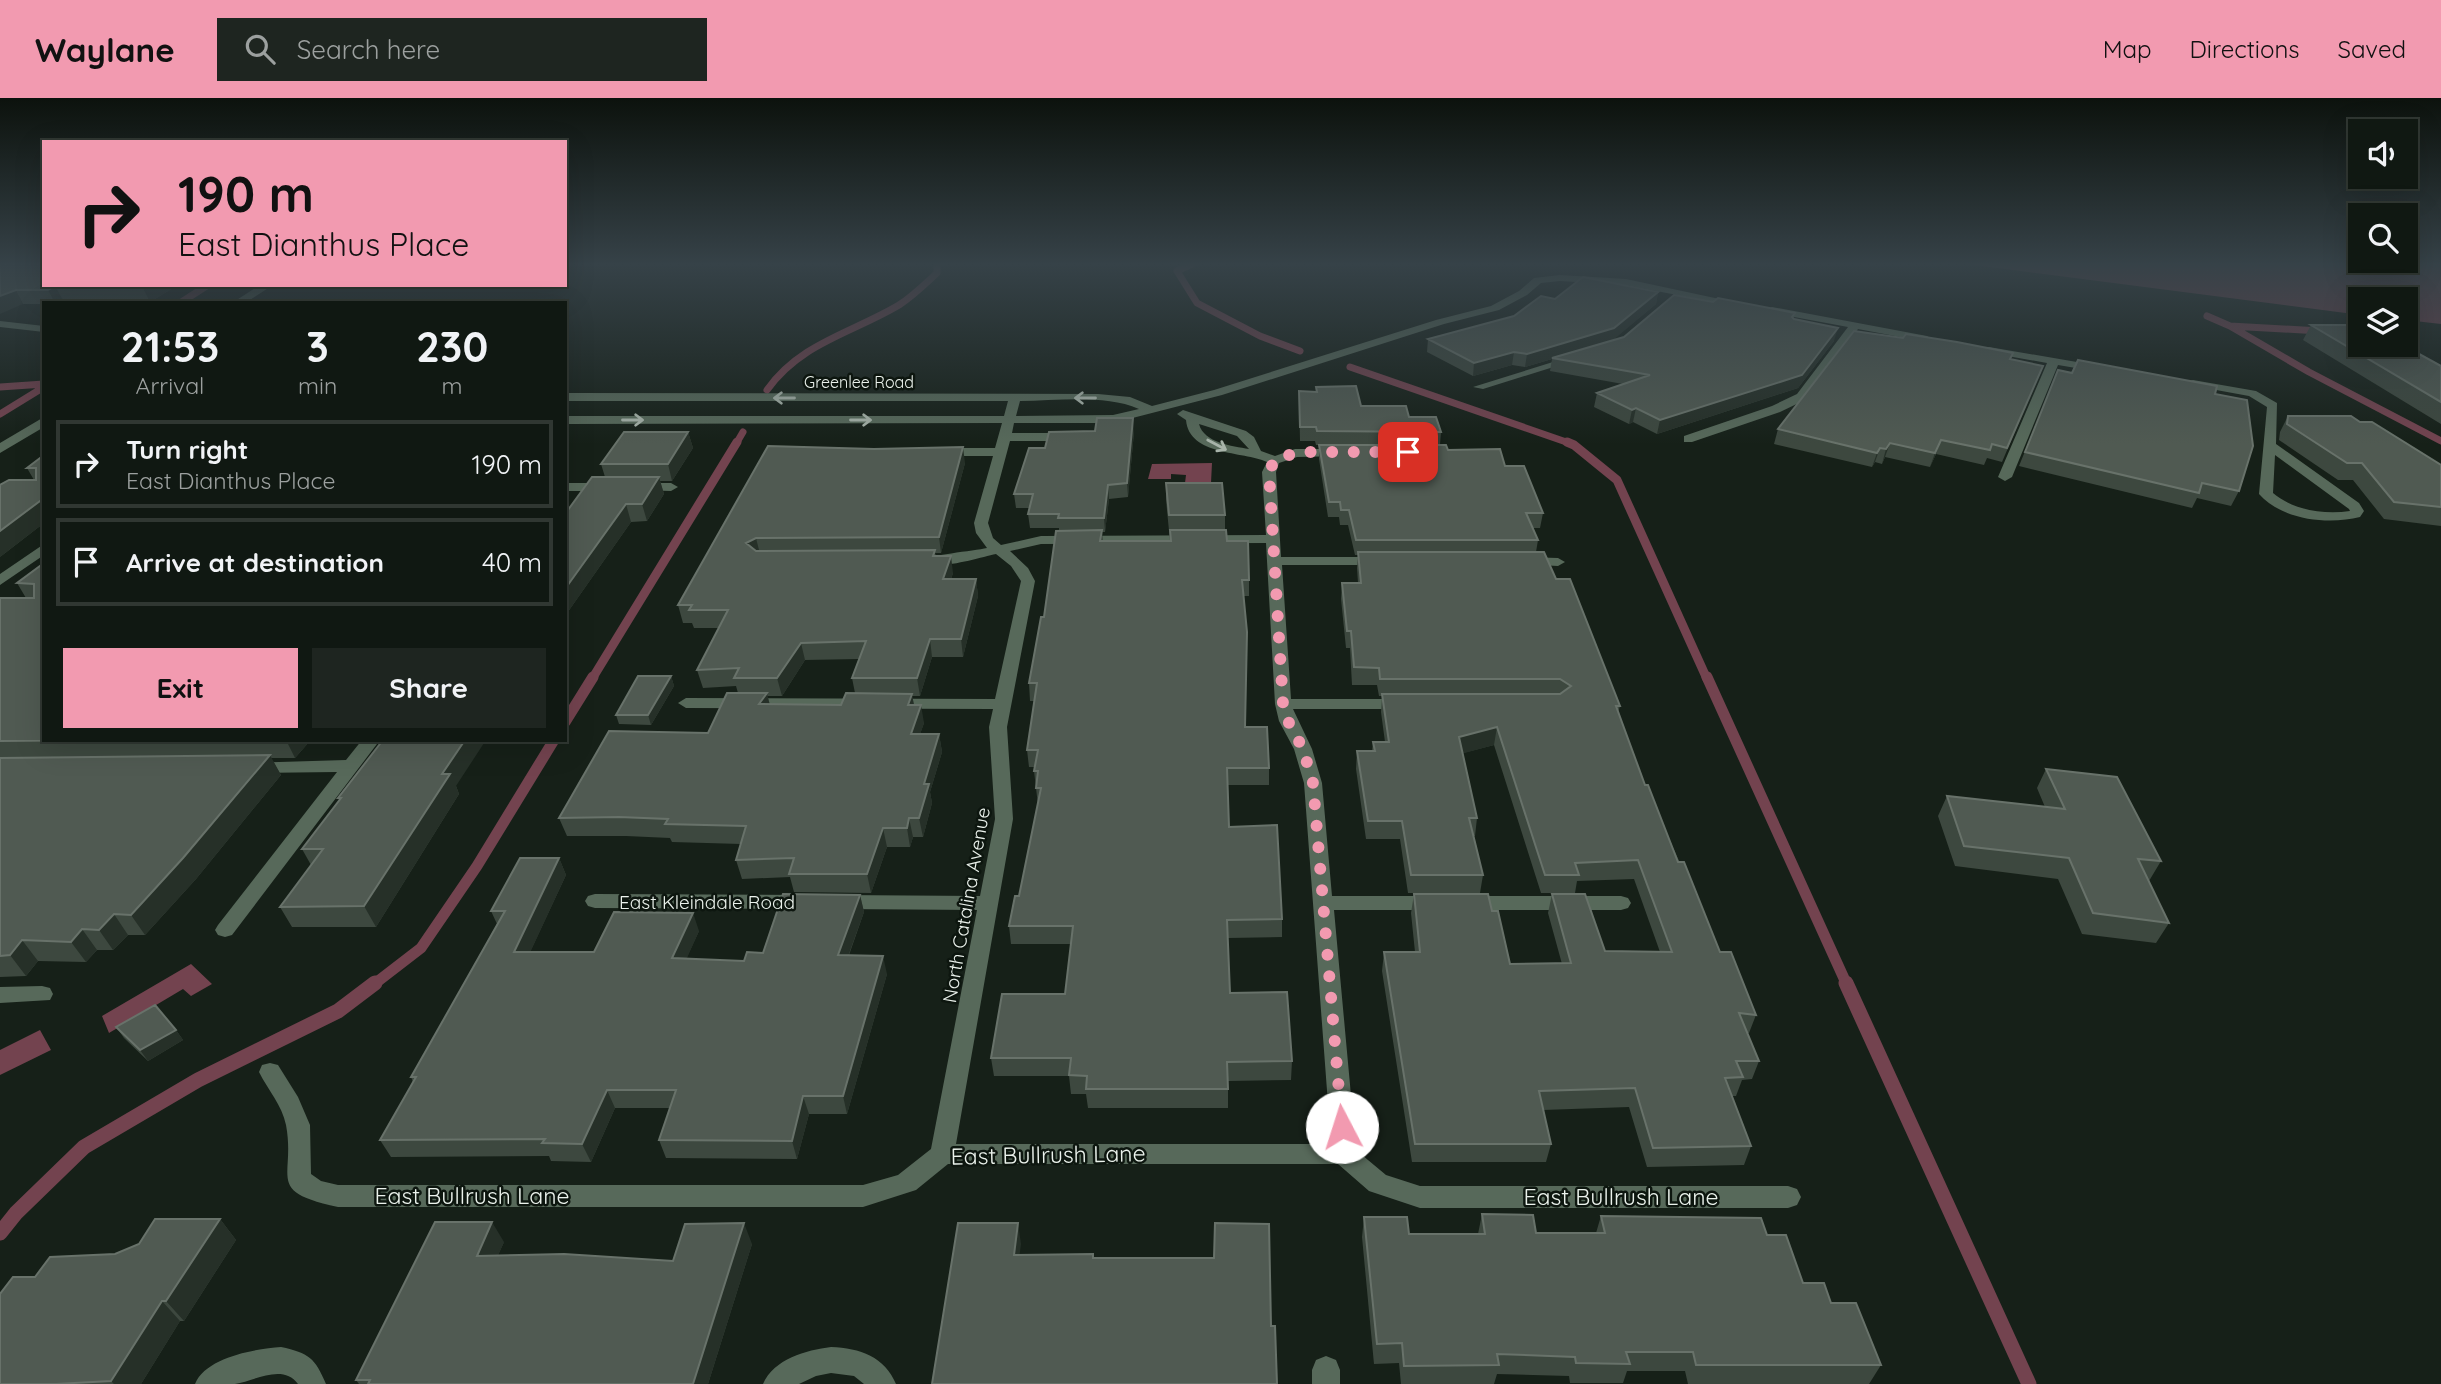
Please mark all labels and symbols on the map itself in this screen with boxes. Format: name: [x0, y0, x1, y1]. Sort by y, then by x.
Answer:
street label: Greenlee Road: [804, 372, 914, 392]
one-way arrow: [773, 391, 796, 405]
one-way arrow: [1074, 391, 1097, 405]
one-way arrow: [622, 413, 645, 427]
one-way arrow: [849, 413, 872, 427]
pin: [1378, 422, 1438, 482]
one-way arrow: [1206, 438, 1227, 452]
street label: North Catalina Avenue: [937, 805, 995, 1005]
street label: East Kleindale Road: [619, 890, 795, 914]
position arrow: [1305, 1090, 1379, 1164]
street label: East Bullrush Lane: [950, 1138, 1146, 1171]
street label: East Bullrush Lane: [374, 1181, 570, 1210]
street label: East Bullrush Lane: [1523, 1182, 1719, 1211]

